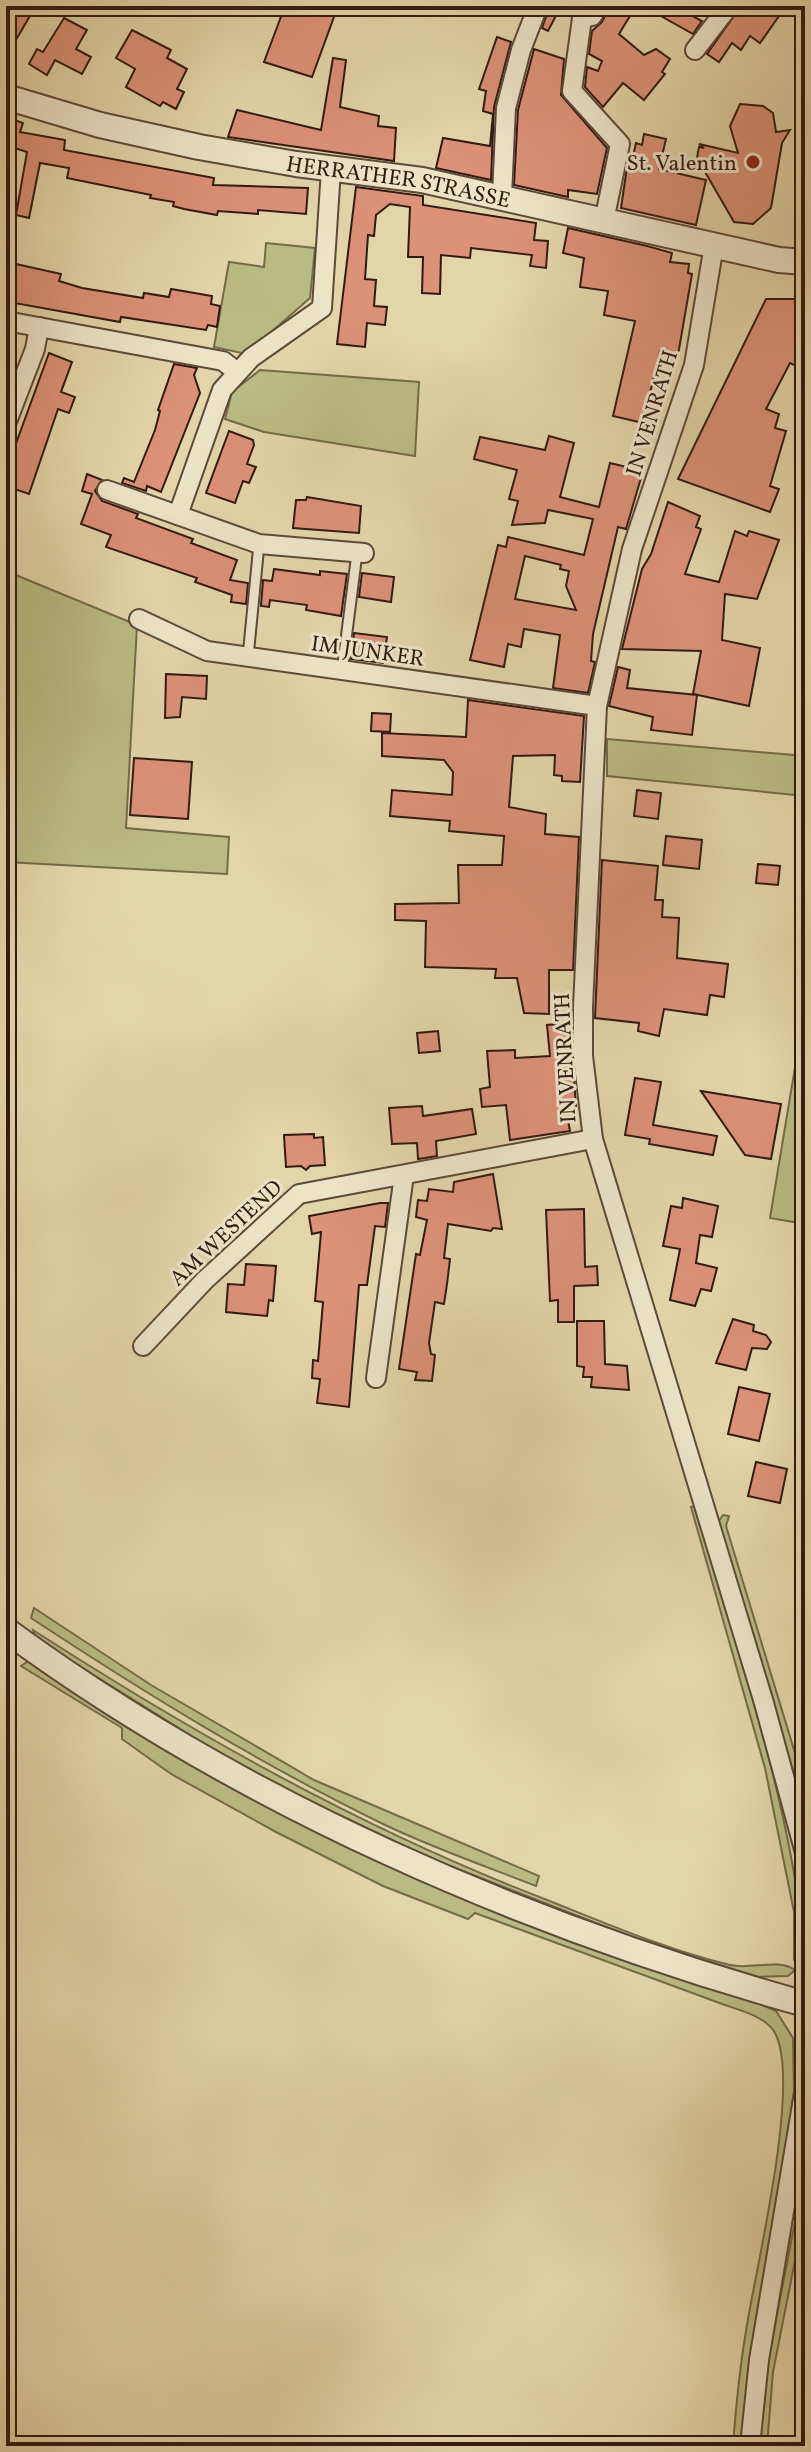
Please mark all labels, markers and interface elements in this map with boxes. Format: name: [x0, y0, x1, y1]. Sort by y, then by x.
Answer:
place label: St. Valentin: [627, 149, 737, 180]
street label: HERRATHER STRASSE: [283, 150, 513, 217]
marker: St. Valentin: [744, 153, 762, 171]
street label: IN VENRATH: [620, 347, 687, 481]
street label: IM JUNKER: [309, 629, 426, 676]
street label: IN VENRATH: [548, 992, 585, 1124]
street label: AM WESTEND: [163, 1173, 290, 1294]

